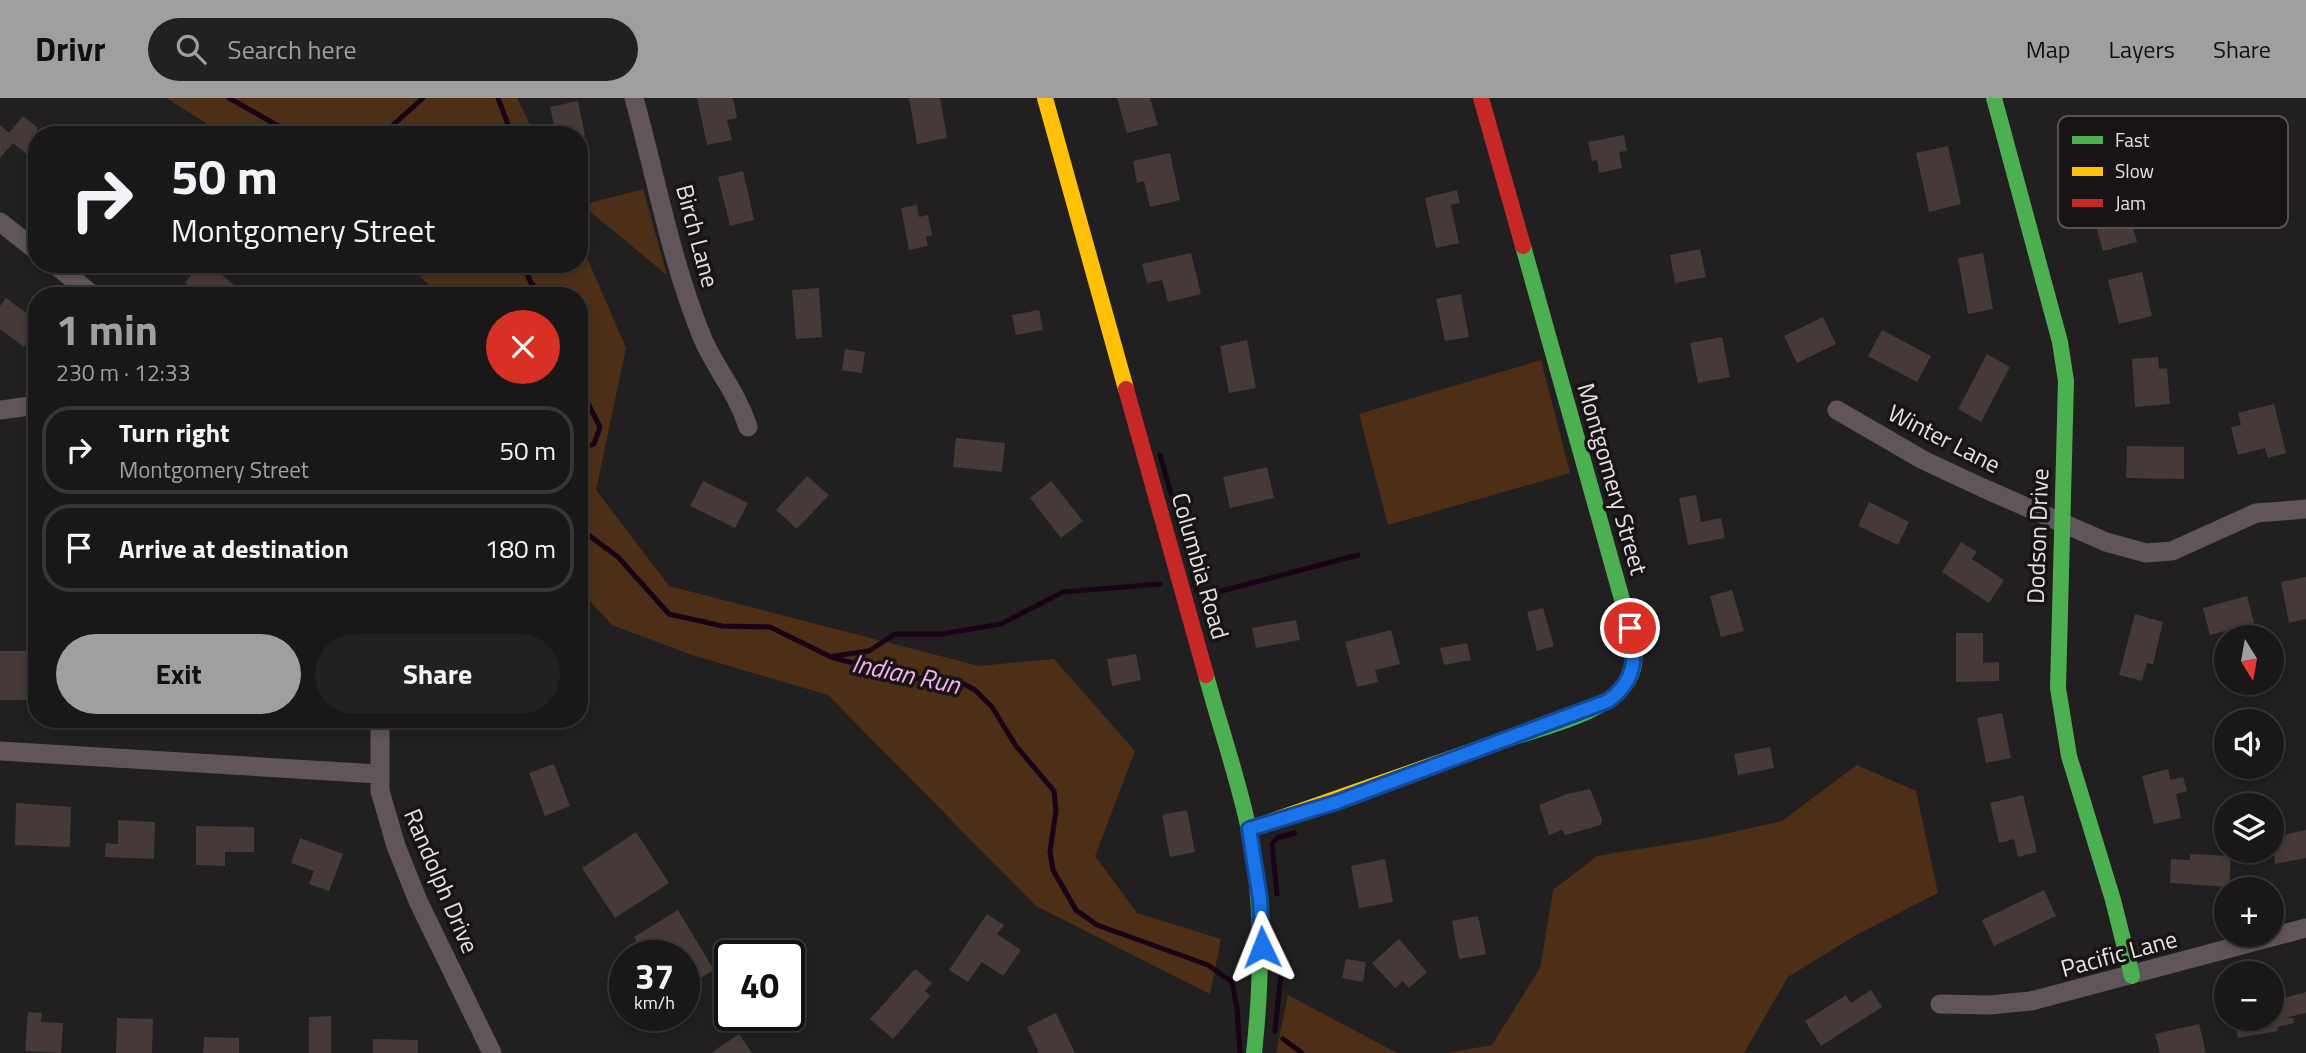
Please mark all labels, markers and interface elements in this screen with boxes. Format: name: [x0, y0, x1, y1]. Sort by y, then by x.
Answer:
search box: [148, 18, 638, 81]
text: Drivr: [35, 24, 106, 74]
icon: search: [172, 30, 210, 68]
text: Search here: [228, 30, 357, 69]
text: Map: [2026, 31, 2071, 67]
text: Layers: [2109, 31, 2175, 67]
text: Share: [2213, 31, 2271, 67]
legend: [2058, 116, 2288, 228]
text: Fast: [2115, 125, 2150, 154]
text: 50 m: [171, 138, 278, 213]
icon: right: [56, 154, 147, 245]
text: Slow: [2115, 156, 2154, 185]
street label: Birch Lane: [667, 180, 729, 291]
text: Jam: [2115, 188, 2146, 217]
text: Montgomery Street: [171, 206, 435, 254]
text: 1 min: [56, 297, 158, 361]
button: close: [486, 310, 560, 384]
text: 230 m · 12:33: [56, 355, 191, 390]
street label: Montgomery Street: [1568, 379, 1658, 579]
street label: Winter Lane: [1882, 394, 2007, 482]
text: Turn right: [119, 413, 230, 452]
icon: right: [60, 431, 98, 469]
text: 50 m: [499, 431, 556, 470]
text: Montgomery Street: [119, 452, 309, 487]
street label: Dodson Drive: [2017, 468, 2057, 604]
street label: Columbia Road: [1163, 488, 1239, 643]
icon: arrive: [60, 529, 98, 567]
text: Arrive at destination: [119, 529, 349, 568]
text: 180 m: [485, 529, 556, 568]
pin: [1600, 598, 1660, 658]
icon: arrive: [1611, 609, 1649, 647]
north arrow: [2214, 625, 2284, 695]
map controls: [2214, 625, 2284, 1031]
button: Exit: [56, 634, 301, 714]
button: Share: [315, 634, 560, 714]
water label: Indian Run: [848, 643, 965, 704]
button: sound: [2214, 709, 2284, 779]
button: layers: [2214, 793, 2284, 863]
street label: Randolph Drive: [395, 803, 489, 958]
button: +: [2214, 877, 2284, 947]
position arrow: [1225, 910, 1299, 984]
street label: Pacific Lane: [2056, 920, 2181, 986]
speed limit sign: 40: [714, 940, 805, 1031]
text: 37: [635, 949, 674, 1003]
button: −: [2214, 961, 2284, 1031]
text: km/h: [634, 989, 675, 1016]

